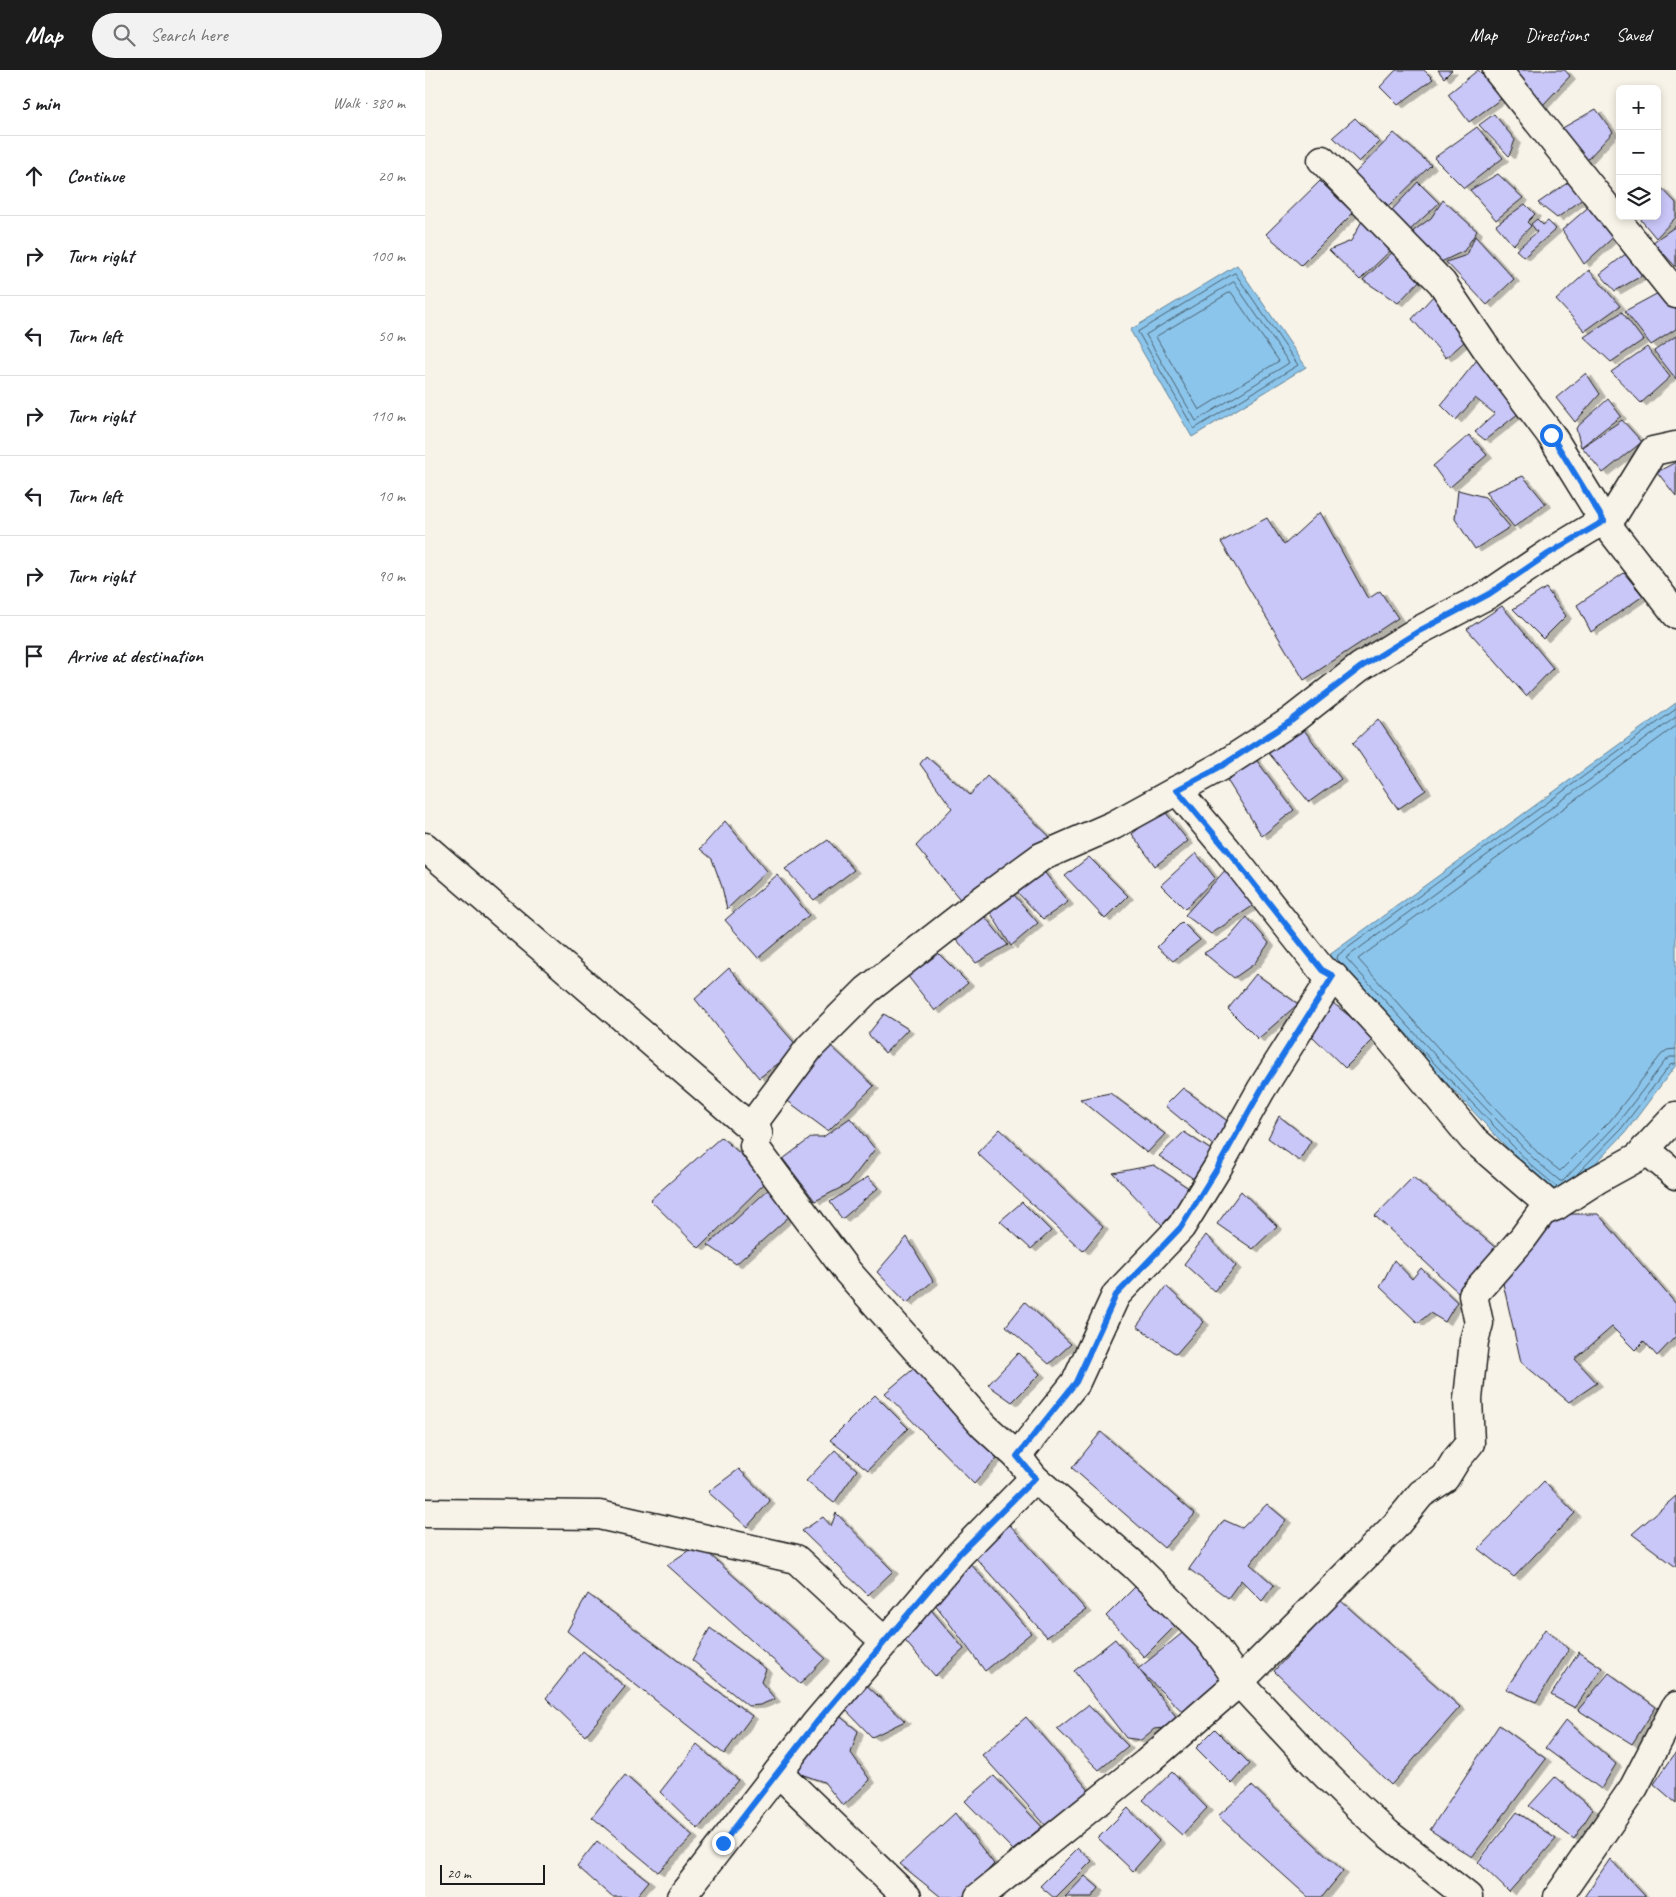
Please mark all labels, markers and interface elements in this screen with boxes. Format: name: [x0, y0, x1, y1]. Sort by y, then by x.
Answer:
search box: [92, 13, 442, 58]
text: Map: [25, 20, 62, 50]
icon: search: [110, 21, 138, 49]
text: Search here: [150, 23, 228, 47]
text: Map: [1470, 24, 1497, 46]
text: Directions: [1525, 24, 1588, 46]
text: Saved: [1616, 24, 1651, 46]
map controls: [1616, 85, 1661, 220]
button: +: [1616, 85, 1661, 130]
text: 5 min: [20, 90, 60, 116]
text: Walk · 380 m: [333, 93, 405, 113]
button: −: [1616, 130, 1661, 175]
icon: ahead: [20, 162, 48, 190]
text: Continue: [67, 164, 124, 188]
text: 20 m: [378, 166, 405, 186]
button: layers: [1616, 175, 1661, 220]
icon: right: [20, 242, 48, 270]
text: Turn right: [67, 244, 134, 268]
text: 100 m: [371, 246, 405, 266]
icon: left: [20, 322, 48, 350]
text: Turn left: [67, 324, 122, 348]
text: 50 m: [378, 326, 405, 346]
icon: right: [20, 402, 48, 430]
text: Turn right: [67, 404, 134, 428]
text: 110 m: [371, 406, 405, 426]
route start: [1540, 424, 1563, 447]
icon: left: [20, 482, 48, 510]
text: Turn left: [67, 484, 122, 508]
text: 10 m: [378, 486, 405, 506]
icon: right: [20, 562, 48, 590]
text: Turn right: [67, 564, 134, 588]
text: 90 m: [378, 566, 405, 586]
icon: arrive: [20, 642, 48, 670]
text: Arrive at destination: [67, 644, 203, 668]
route end: [712, 1832, 735, 1855]
scale bar: [440, 1862, 545, 1885]
text: 20 m: [447, 1865, 471, 1882]

